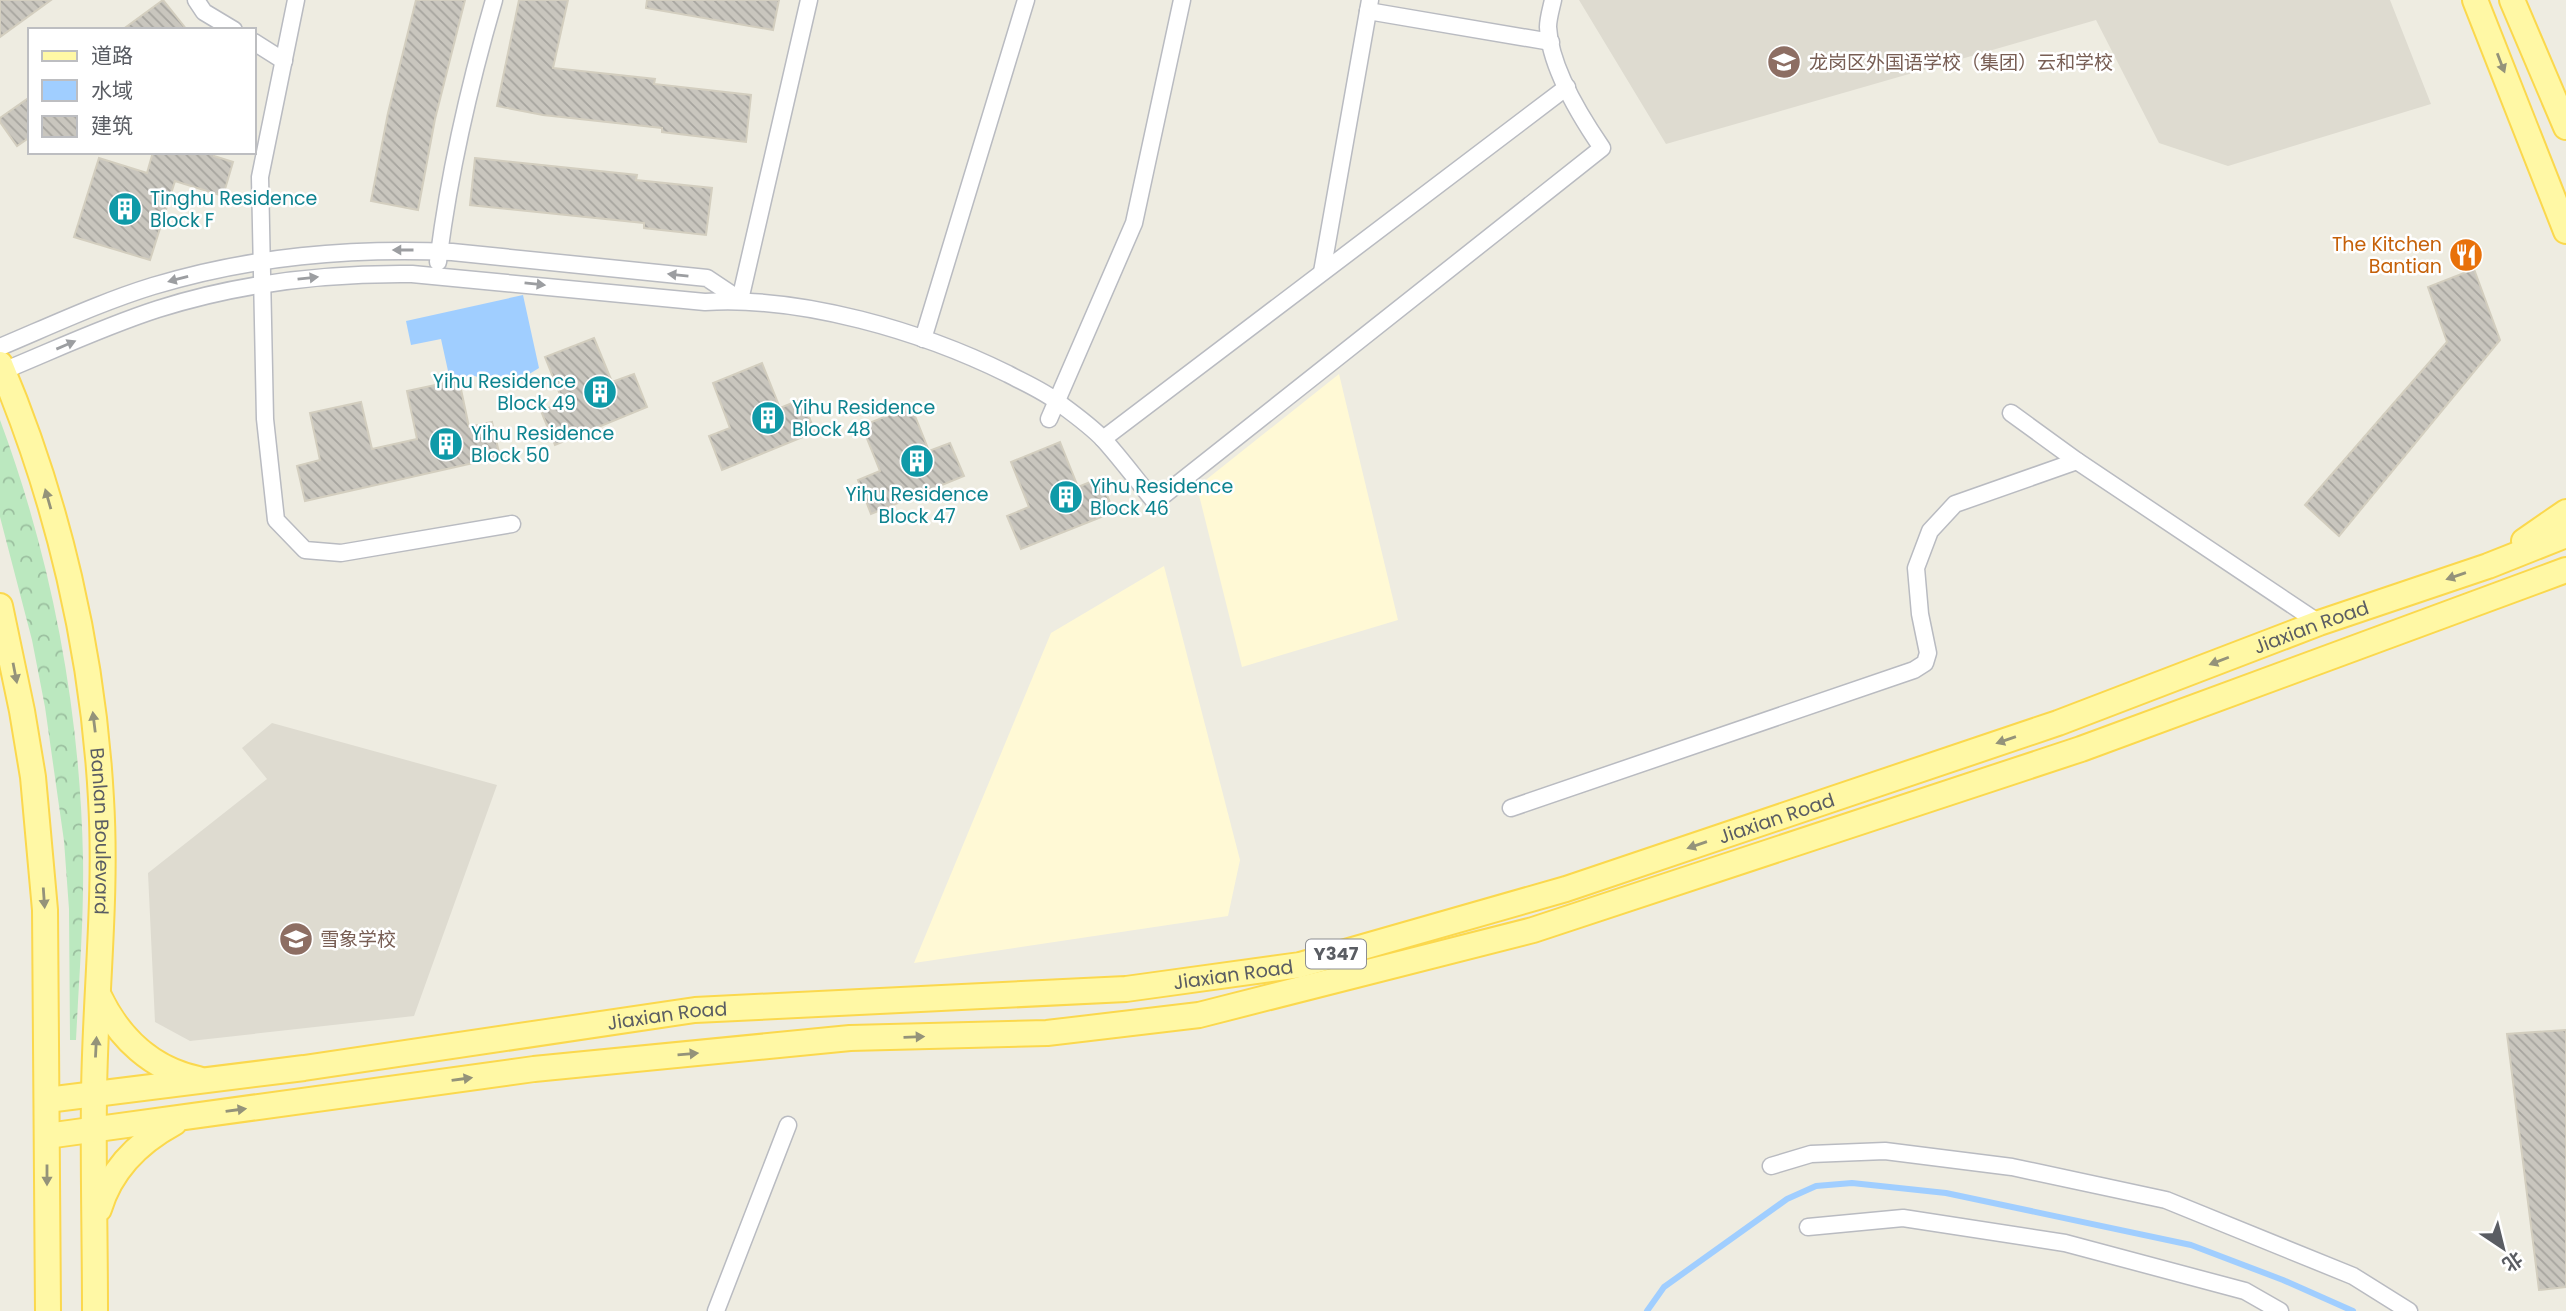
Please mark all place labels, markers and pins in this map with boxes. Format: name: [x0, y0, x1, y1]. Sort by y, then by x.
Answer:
school or university icon: 龙岗区外国语学校（集团）云和学校: [1765, 43, 1803, 81]
place label: 龙岗区外国语学校（集团）云和学校: [1809, 49, 2113, 76]
place label: Tinghu Residence Block F: [150, 185, 317, 234]
building icon: Tinghu Residence Block F: [106, 190, 144, 228]
place label: The Kitchen Bantian: [2332, 231, 2442, 280]
restaurant icon: The Kitchen Bantian: [2447, 236, 2485, 274]
place label: Yihu Residence Block 49: [433, 368, 576, 417]
building icon: Yihu Residence Block 49: [581, 373, 619, 411]
place label: Yihu Residence Block 48: [792, 394, 935, 443]
building icon: Yihu Residence Block 48: [749, 399, 787, 437]
place label: Yihu Residence Block 50: [471, 420, 614, 469]
building icon: Yihu Residence Block 50: [427, 425, 465, 463]
building icon: Yihu Residence Block 47: [898, 442, 936, 480]
place label: Yihu Residence Block 46: [1090, 473, 1233, 522]
building icon: Yihu Residence Block 46: [1047, 478, 1085, 516]
place label: Yihu Residence Block 47: [845, 481, 989, 530]
school or university icon: 雪象学校: [277, 920, 315, 958]
place label: 雪象学校: [320, 926, 396, 953]

